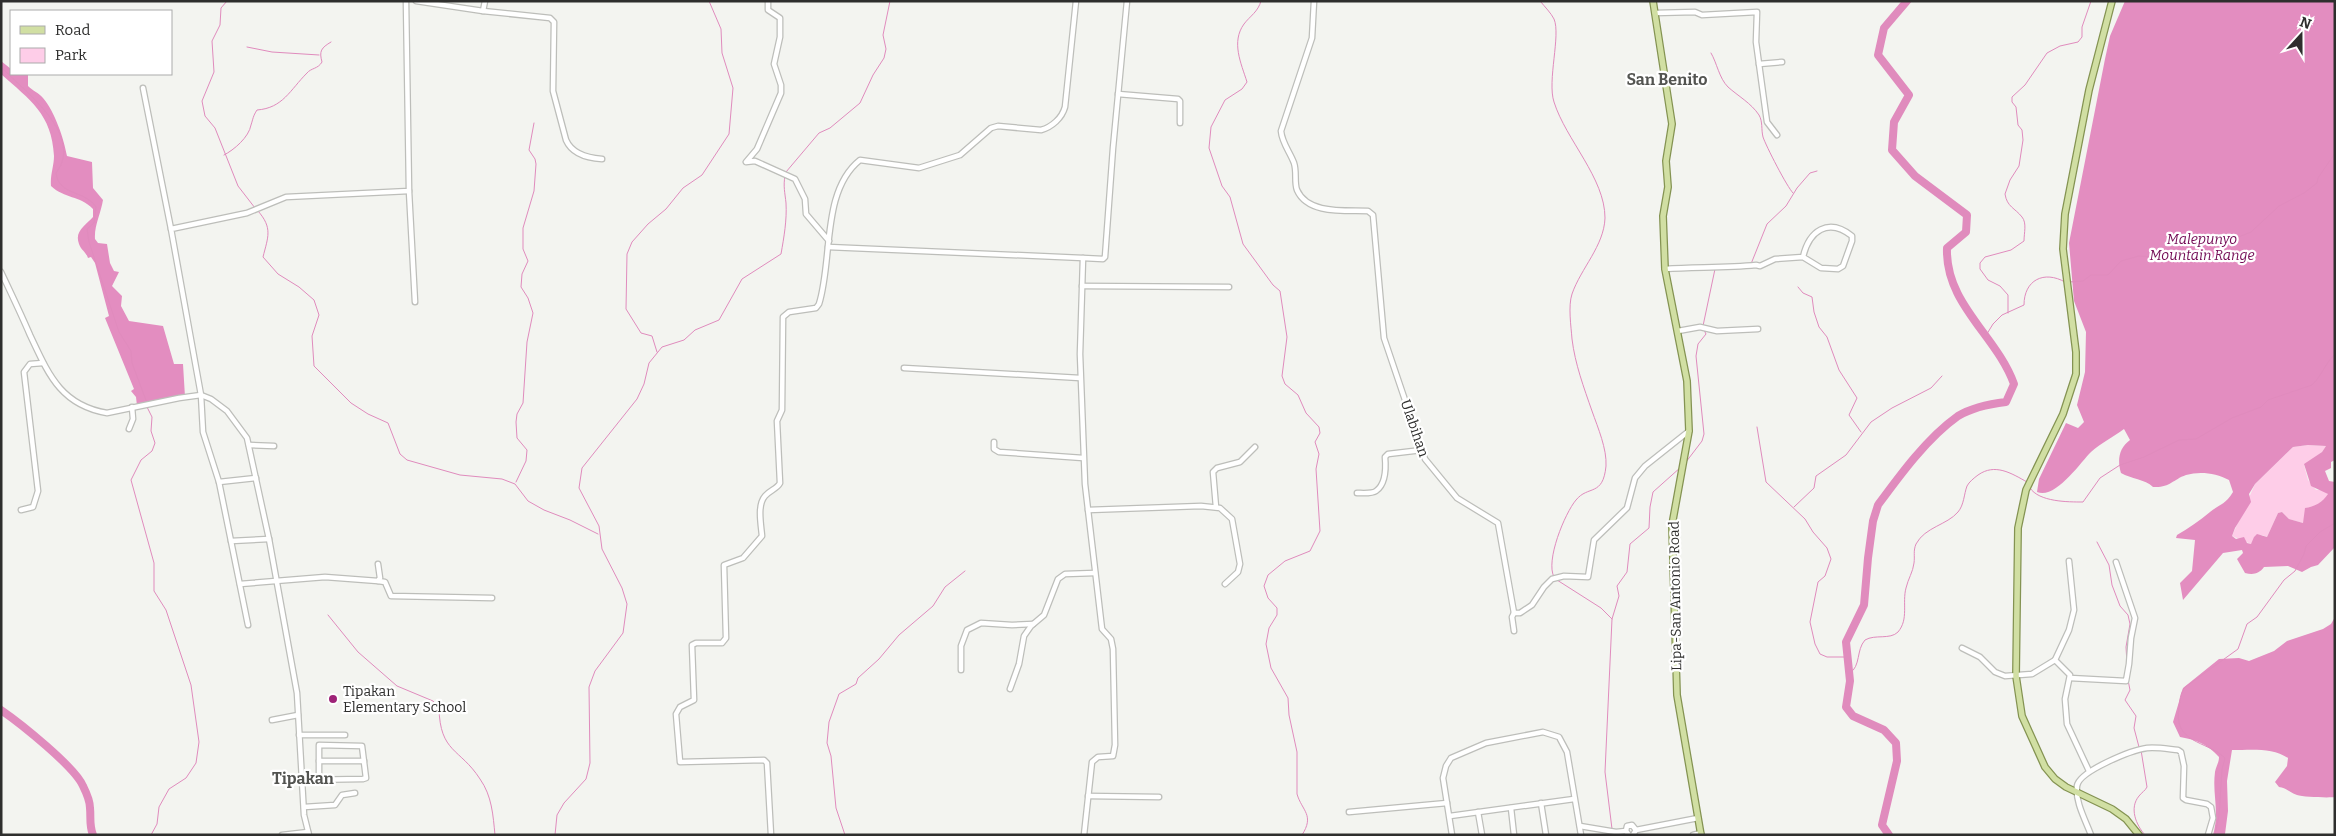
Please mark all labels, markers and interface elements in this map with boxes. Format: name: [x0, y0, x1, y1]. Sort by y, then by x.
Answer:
legend: [10, 10, 172, 75]
north arrow: [2276, 10, 2326, 60]
text: N: [2297, 13, 2314, 33]
text: Road: [55, 21, 90, 39]
text: Park: [55, 46, 87, 64]
district label: San Benito: [1626, 70, 1708, 89]
park label: Malepunyo Mountain Range: [2149, 231, 2255, 264]
street label: Ulabihan: [1397, 397, 1432, 459]
street label: Lipa-San Antonio Road: [1666, 521, 1685, 671]
place label: Tipakan Elementary School: [343, 683, 466, 716]
marker: Tipakan Elementary School: [327, 693, 339, 705]
district label: Tipakan: [272, 769, 335, 788]

